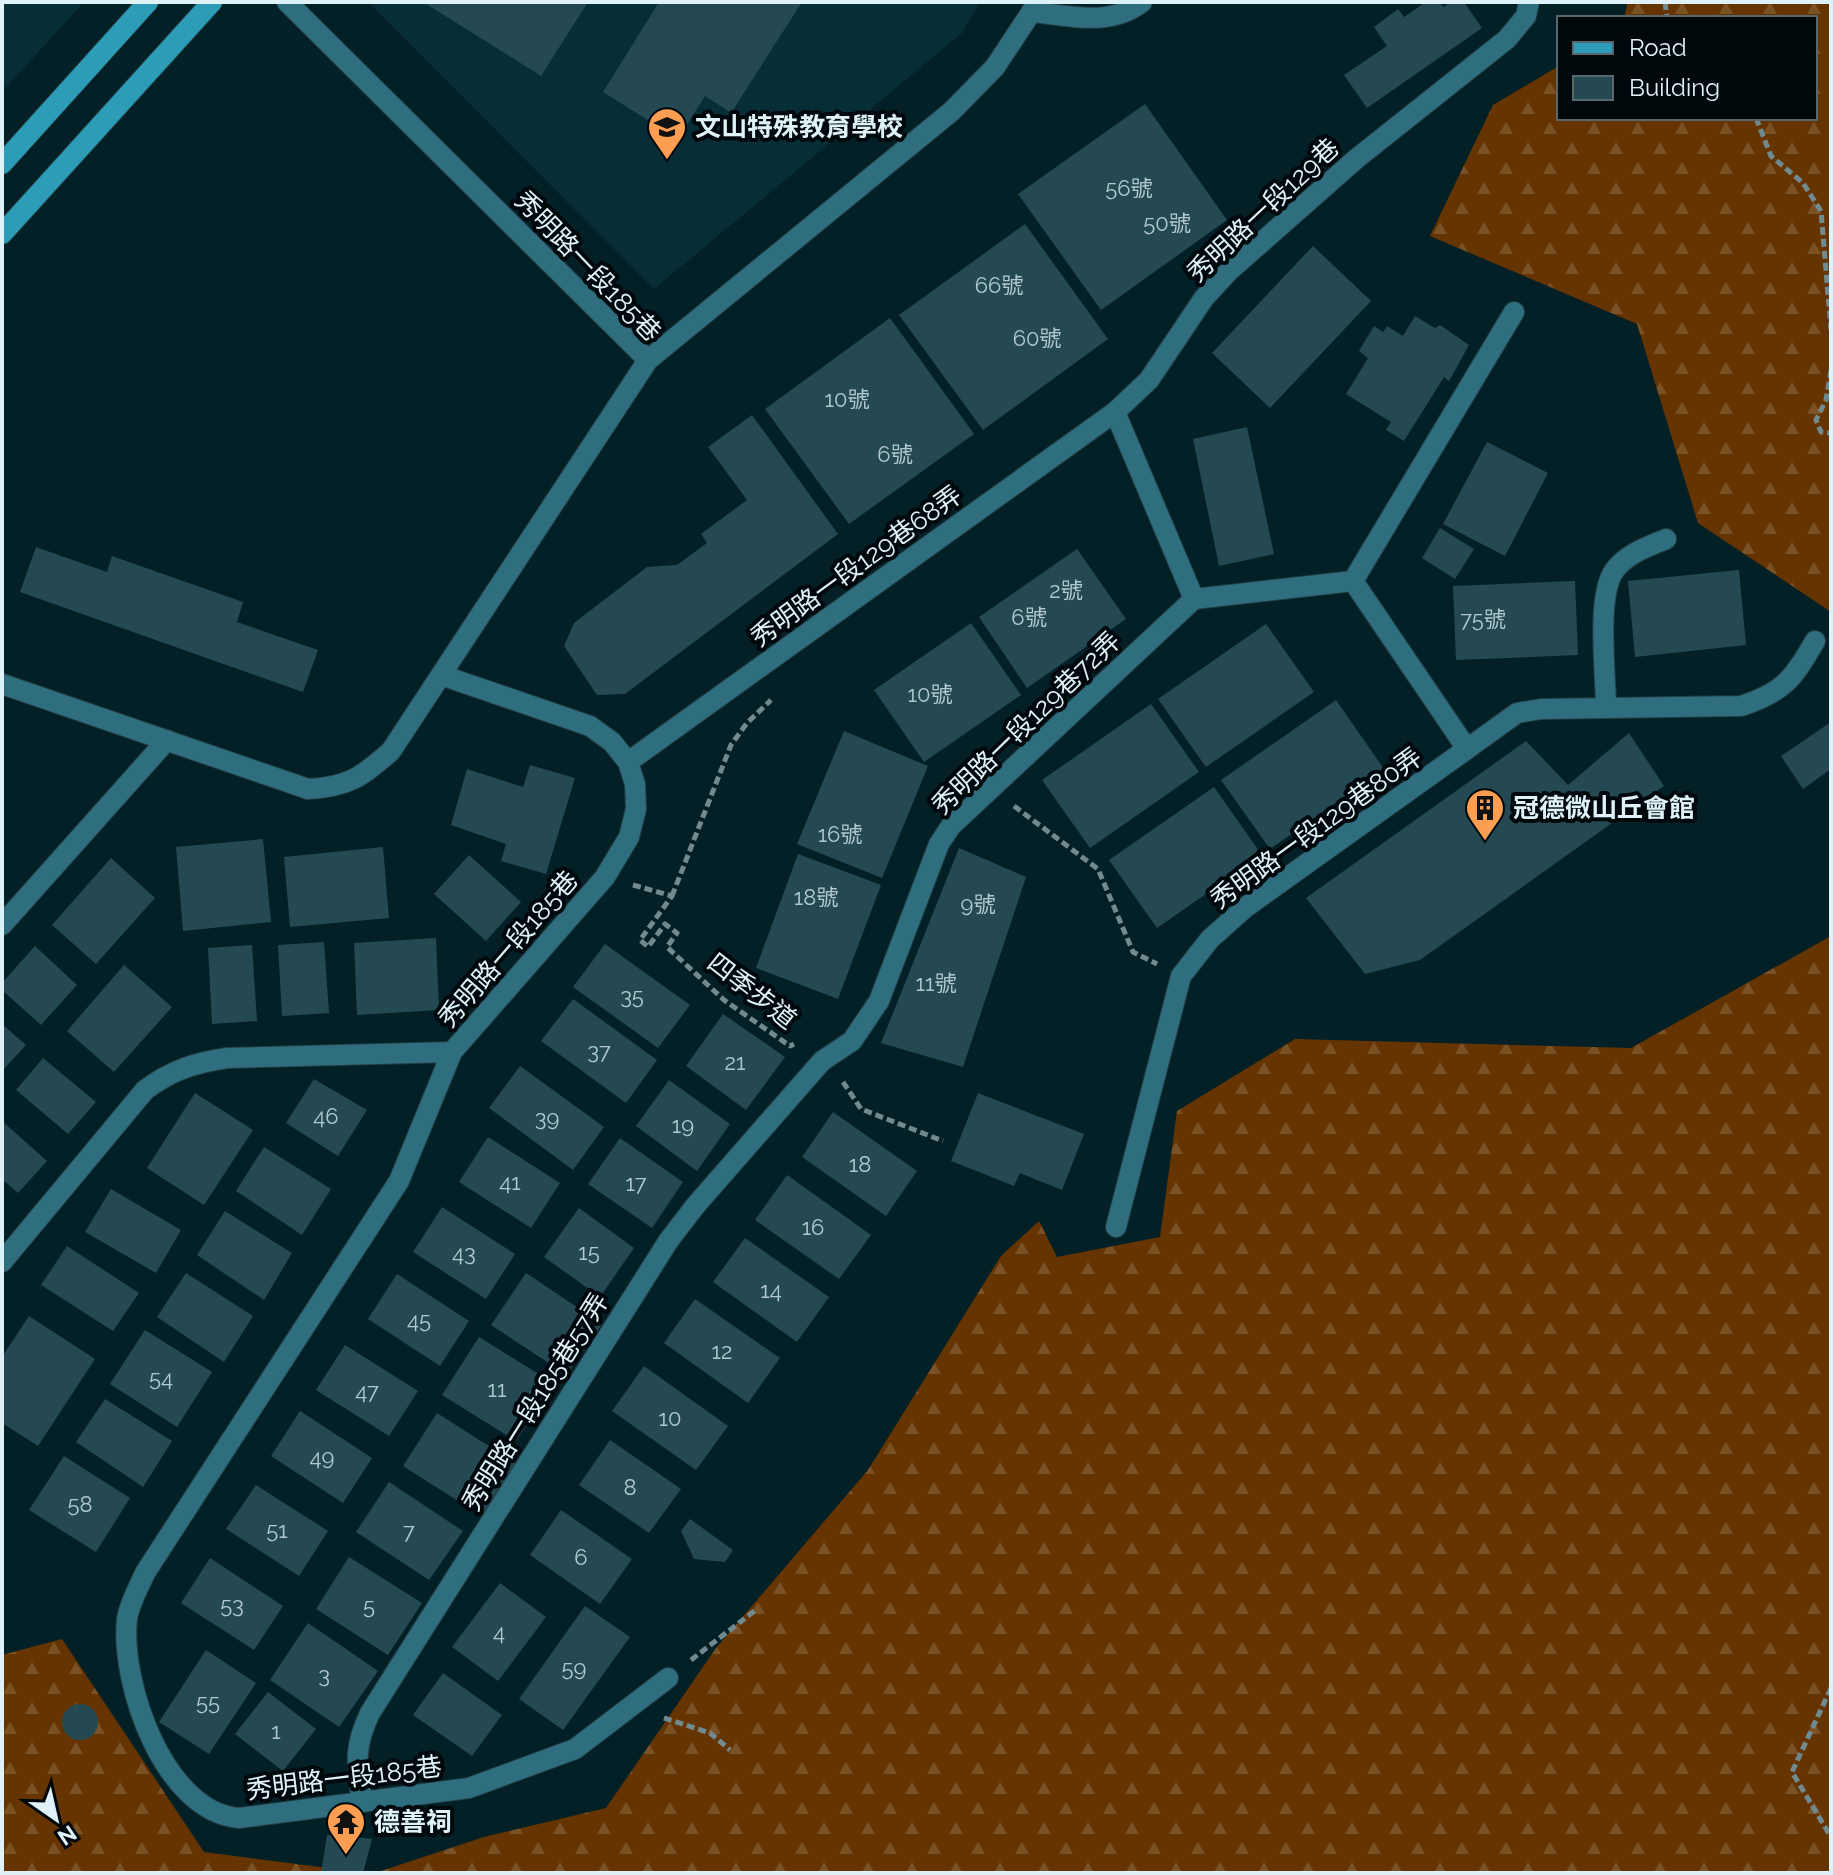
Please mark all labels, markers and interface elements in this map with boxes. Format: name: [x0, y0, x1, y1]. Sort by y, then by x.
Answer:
legend: [1557, 16, 1817, 120]
text: Road: [1629, 33, 1687, 62]
text: Building: [1629, 73, 1720, 102]
school or university icon: 文山特殊教育學校: [646, 106, 688, 161]
place label: 文山特殊教育學校: [695, 112, 903, 142]
street label: 秀明路一段129巷: [1181, 132, 1345, 288]
house number: 56號: [1105, 175, 1153, 201]
street label: 秀明路一段185巷: [509, 185, 667, 347]
house number: 50號: [1143, 210, 1191, 236]
house number: 66號: [975, 272, 1023, 298]
house number: 60號: [1013, 325, 1061, 351]
house number: 10號: [825, 386, 869, 412]
house number: 6號: [877, 441, 913, 467]
street label: 秀明路一段129巷68弄: [745, 480, 967, 652]
house number: 2號: [1049, 577, 1083, 603]
house number: 6號: [1011, 604, 1047, 630]
house number: 75號: [1460, 606, 1506, 632]
street label: 秀明路一段129巷72弄: [926, 626, 1126, 820]
house number: 10號: [908, 681, 952, 707]
street label: 秀明路一段129巷80弄: [1205, 741, 1427, 915]
building icon: 冠德微山丘會館: [1464, 787, 1506, 842]
place label: 冠德微山丘會館: [1513, 793, 1695, 823]
house number: 16號: [818, 821, 862, 847]
street label: 秀明路一段185巷: [432, 865, 584, 1033]
house number: 18號: [794, 884, 838, 910]
house number: 9號: [961, 891, 995, 917]
street label: 四季步道: [702, 947, 802, 1035]
house number: 11號: [916, 970, 956, 996]
house number: 35: [620, 983, 644, 1009]
house number: 37: [587, 1038, 611, 1064]
house number: 21: [725, 1049, 745, 1075]
house number: 46: [313, 1103, 339, 1129]
house number: 39: [535, 1105, 559, 1131]
house number: 19: [672, 1112, 694, 1138]
house number: 18: [849, 1151, 871, 1177]
house number: 41: [499, 1169, 521, 1195]
house number: 17: [625, 1170, 647, 1196]
house number: 16: [802, 1214, 824, 1240]
house number: 15: [578, 1239, 600, 1265]
house number: 43: [452, 1240, 476, 1266]
house number: 14: [760, 1277, 782, 1303]
street label: 秀明路一段185巷57弄: [456, 1288, 614, 1516]
house number: 45: [407, 1307, 431, 1333]
house number: 12: [712, 1338, 732, 1364]
house number: 54: [149, 1365, 173, 1391]
house number: 11: [488, 1376, 506, 1402]
house number: 47: [355, 1378, 379, 1404]
house number: 10: [659, 1405, 681, 1431]
house number: 49: [310, 1444, 334, 1470]
house number: 8: [623, 1474, 637, 1500]
house number: 58: [67, 1491, 93, 1517]
house number: 51: [266, 1517, 288, 1543]
house number: 7: [403, 1518, 415, 1544]
house number: 6: [574, 1544, 588, 1570]
house number: 53: [220, 1592, 244, 1618]
house number: 5: [363, 1593, 375, 1619]
house number: 4: [493, 1619, 505, 1645]
house number: 59: [562, 1655, 586, 1681]
house number: 3: [318, 1662, 330, 1688]
house number: 55: [196, 1689, 220, 1715]
house number: 1: [271, 1718, 281, 1744]
street label: 秀明路一段185巷: [245, 1751, 443, 1805]
north arrow: [16, 1779, 96, 1859]
temple icon: 德善祠: [325, 1801, 367, 1856]
place label: 德善祠: [374, 1807, 452, 1837]
text: N: [53, 1820, 81, 1851]

